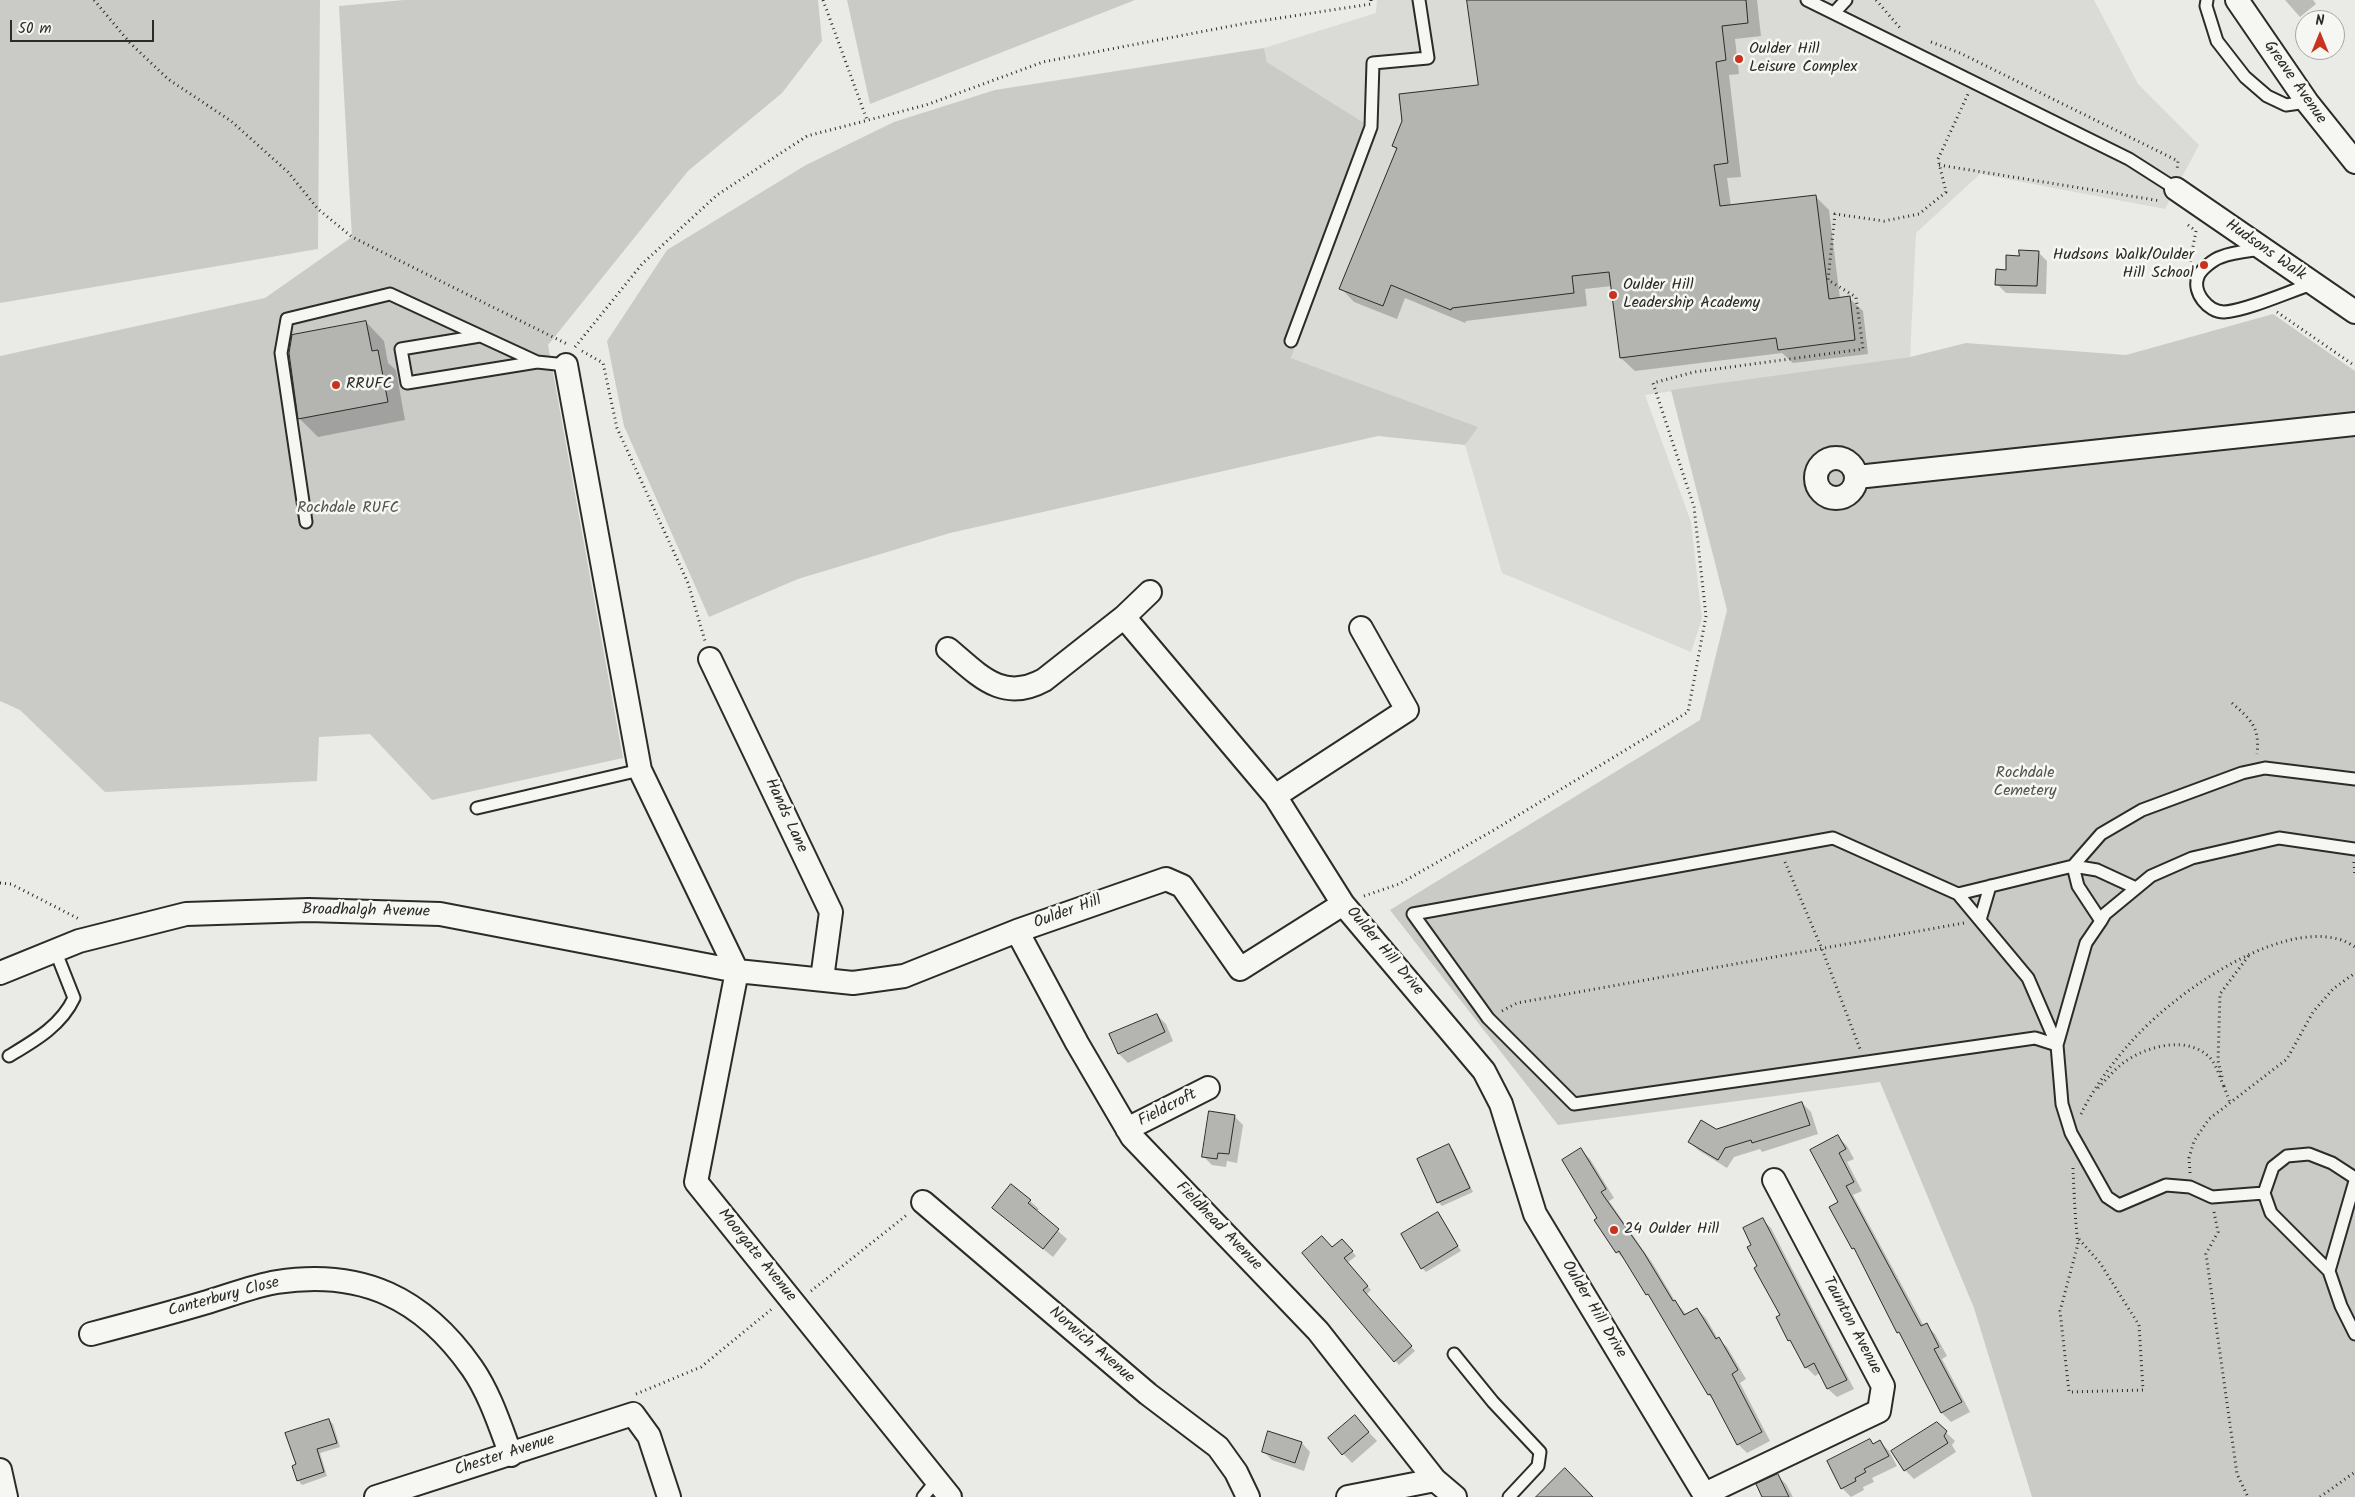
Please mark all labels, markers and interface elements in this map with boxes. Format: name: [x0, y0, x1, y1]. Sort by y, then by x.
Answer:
scale bar: [12, 10, 156, 42]
north arrow: [2295, 10, 2345, 60]
text: N: [2316, 10, 2324, 32]
text: 50 m: [18, 17, 52, 41]
street label: Greave Avenue: [2258, 38, 2330, 128]
place label: Oulder Hill Leisure Complex: [1749, 40, 1857, 78]
marker: Oulder Hill Leisure Complex: [1733, 53, 1745, 65]
street label: Hudsons Walk: [2221, 216, 2309, 286]
place label: Hudsons Walk/Oulder Hill School: [2053, 246, 2194, 284]
marker: Hudsons Walk/Oulder Hill School: [2198, 259, 2210, 271]
place label: Oulder Hill Leadership Academy: [1623, 276, 1760, 314]
marker: Oulder Hill Leadership Academy: [1607, 289, 1619, 301]
place label: RRUFC: [346, 375, 392, 395]
marker: RRUFC: [330, 379, 342, 391]
park label: Rochdale RUFC: [297, 499, 399, 519]
park label: Rochdale Cemetery: [1994, 764, 2056, 802]
street label: Hands Lane: [759, 776, 811, 856]
street label: Oulder Hill: [1032, 892, 1104, 934]
street label: Broadhalgh Avenue: [302, 901, 430, 923]
street label: Oulder Hill Drive: [1341, 904, 1427, 1000]
street label: Fieldcroft: [1136, 1086, 1200, 1132]
street label: Fieldhead Avenue: [1171, 1179, 1265, 1275]
street label: Moorgate Avenue: [713, 1205, 799, 1307]
place label: 24 Oulder Hill: [1624, 1220, 1719, 1240]
marker: 24 Oulder Hill: [1608, 1224, 1620, 1236]
street label: Oulder Hill Drive: [1556, 1258, 1630, 1362]
street label: Canterbury Close: [166, 1274, 282, 1322]
street label: Taunton Avenue: [1817, 1274, 1885, 1378]
street label: Norwich Avenue: [1044, 1304, 1138, 1388]
street label: Chester Avenue: [452, 1431, 558, 1481]

